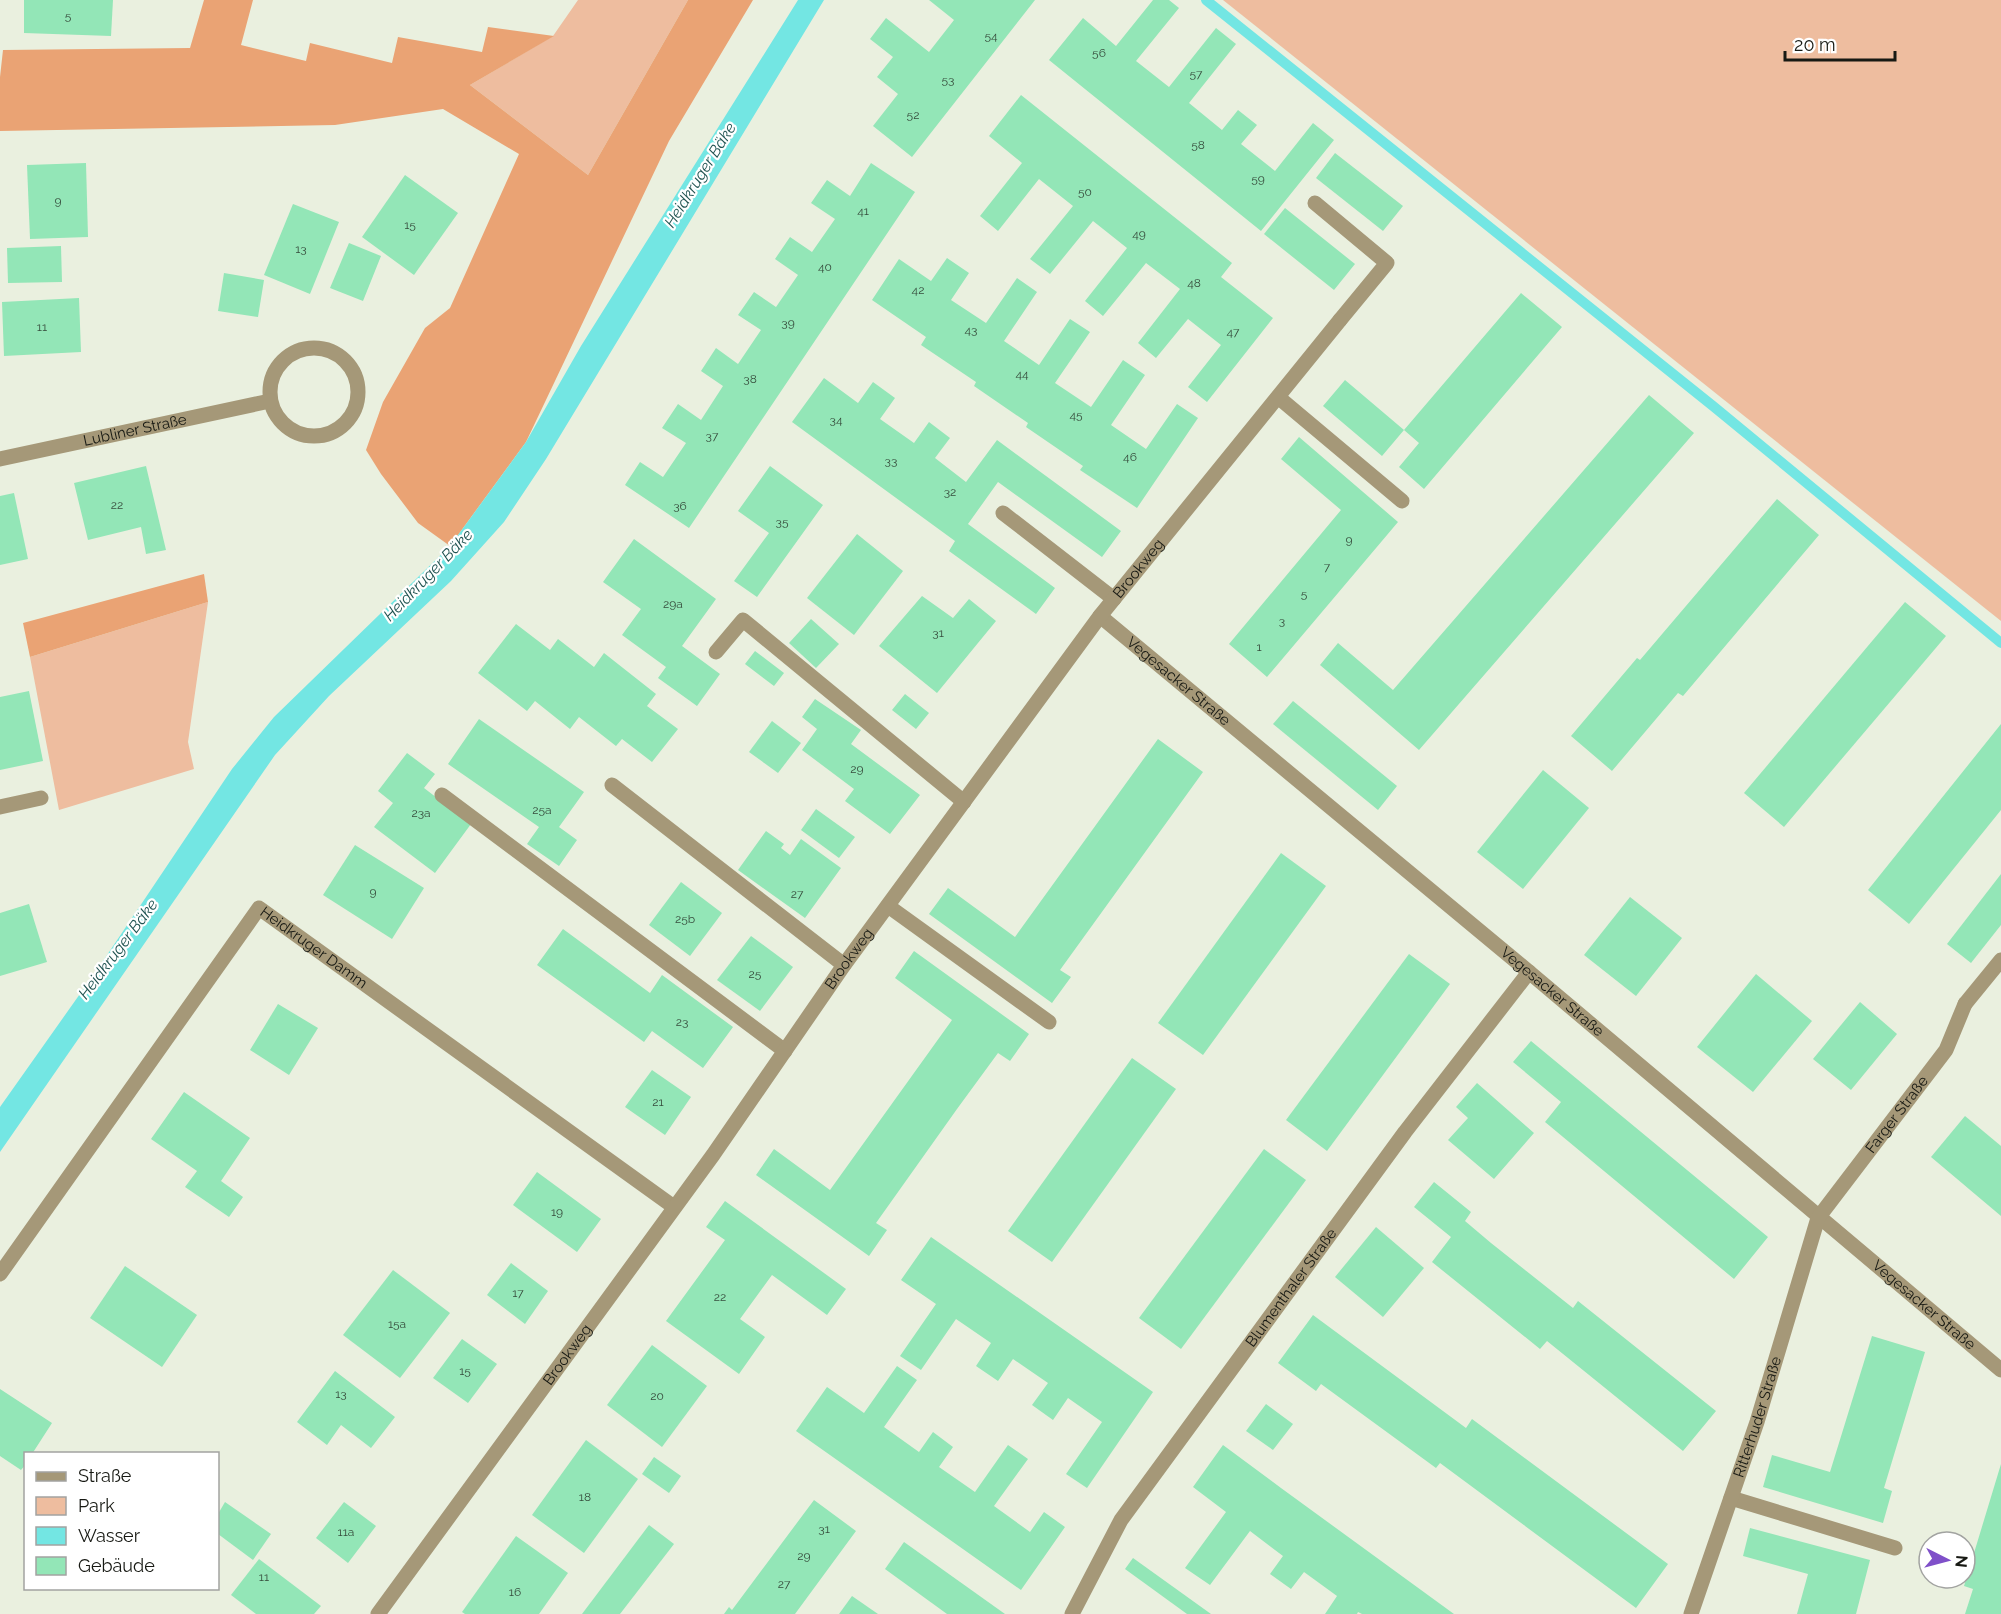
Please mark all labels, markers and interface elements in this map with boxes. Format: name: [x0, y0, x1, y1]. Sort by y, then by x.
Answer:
house number: 5: [65, 9, 72, 23]
scale bar: [1785, 24, 1894, 62]
house number: 54: [984, 29, 998, 43]
text: 20 m: [1794, 34, 1836, 55]
house number: 56: [1092, 46, 1106, 60]
house number: 57: [1190, 67, 1203, 81]
house number: 53: [942, 73, 954, 87]
house number: 52: [907, 108, 919, 122]
water label: Heidkruger Bäke: [660, 119, 740, 231]
house number: 58: [1191, 138, 1205, 152]
house number: 59: [1251, 172, 1265, 186]
house number: 50: [1078, 185, 1092, 199]
house number: 9: [54, 194, 62, 208]
house number: 41: [857, 204, 869, 218]
house number: 15: [404, 218, 416, 232]
house number: 49: [1132, 227, 1146, 241]
house number: 13: [295, 242, 307, 256]
house number: 40: [818, 260, 832, 274]
house number: 48: [1187, 276, 1201, 290]
house number: 42: [912, 283, 924, 297]
house number: 39: [781, 316, 795, 330]
house number: 11: [37, 320, 47, 334]
house number: 43: [965, 323, 977, 337]
house number: 47: [1227, 325, 1240, 339]
house number: 44: [1015, 367, 1029, 381]
house number: 38: [743, 372, 757, 386]
house number: 45: [1069, 408, 1083, 422]
street label: Lubliner Straße: [82, 410, 188, 450]
house number: 34: [830, 413, 843, 427]
house number: 37: [706, 429, 719, 443]
house number: 46: [1123, 450, 1137, 464]
house number: 33: [885, 454, 897, 468]
house number: 32: [944, 485, 956, 499]
house number: 22: [111, 498, 123, 512]
house number: 36: [673, 499, 687, 513]
house number: 35: [776, 515, 789, 529]
water label: Heidkruger Bäke: [379, 525, 477, 625]
house number: 9: [1345, 533, 1353, 547]
street label: Brookweg: [1109, 535, 1168, 602]
house number: 7: [1324, 560, 1331, 574]
house number: 5: [1301, 587, 1308, 601]
house number: 29a: [663, 597, 683, 611]
house number: 3: [1279, 614, 1285, 628]
house number: 31: [932, 626, 944, 640]
street label: Vegesacker Straße: [1123, 633, 1234, 730]
house number: 1: [1256, 640, 1262, 654]
house number: 29: [850, 762, 864, 776]
house number: 25a: [532, 803, 552, 817]
house number: 23a: [411, 806, 431, 820]
house number: 9: [369, 885, 377, 899]
house number: 27: [791, 887, 804, 901]
water label: Heidkruger Bäke: [74, 895, 162, 1003]
street label: Heidkruger Damm: [257, 903, 371, 992]
house number: 25b: [675, 912, 695, 926]
street label: Brookweg: [821, 925, 877, 993]
street label: Vegesacker Straße: [1497, 943, 1608, 1040]
house number: 25: [749, 967, 762, 981]
house number: 23: [676, 1015, 688, 1029]
street label: Farger Straße: [1862, 1072, 1932, 1157]
house number: 21: [652, 1095, 664, 1109]
house number: 19: [551, 1205, 563, 1219]
street label: Blumenthaler Straße: [1242, 1225, 1341, 1350]
street label: Vegesacker Straße: [1869, 1256, 1979, 1354]
house number: 17: [512, 1286, 524, 1300]
house number: 22: [714, 1290, 726, 1304]
house number: 15a: [388, 1317, 406, 1331]
street label: Brookweg: [539, 1321, 595, 1389]
street label: Ritterhuder Straße: [1730, 1354, 1785, 1480]
house number: 15: [459, 1364, 471, 1378]
house number: 13: [335, 1387, 347, 1401]
house number: 20: [650, 1389, 664, 1403]
legend: [24, 1452, 219, 1590]
text: Straße: [78, 1465, 132, 1486]
house number: 18: [579, 1490, 591, 1504]
text: Park: [78, 1495, 115, 1516]
house number: 31: [818, 1522, 830, 1536]
text: Wasser: [78, 1525, 141, 1546]
house number: 11a: [338, 1525, 354, 1539]
north arrow: [1917, 1530, 1977, 1590]
house number: 29: [797, 1549, 811, 1563]
text: N: [1951, 1554, 1972, 1569]
text: Gebäude: [78, 1555, 155, 1576]
house number: 11: [259, 1570, 269, 1584]
house number: 27: [778, 1577, 791, 1591]
house number: 16: [509, 1585, 521, 1599]

